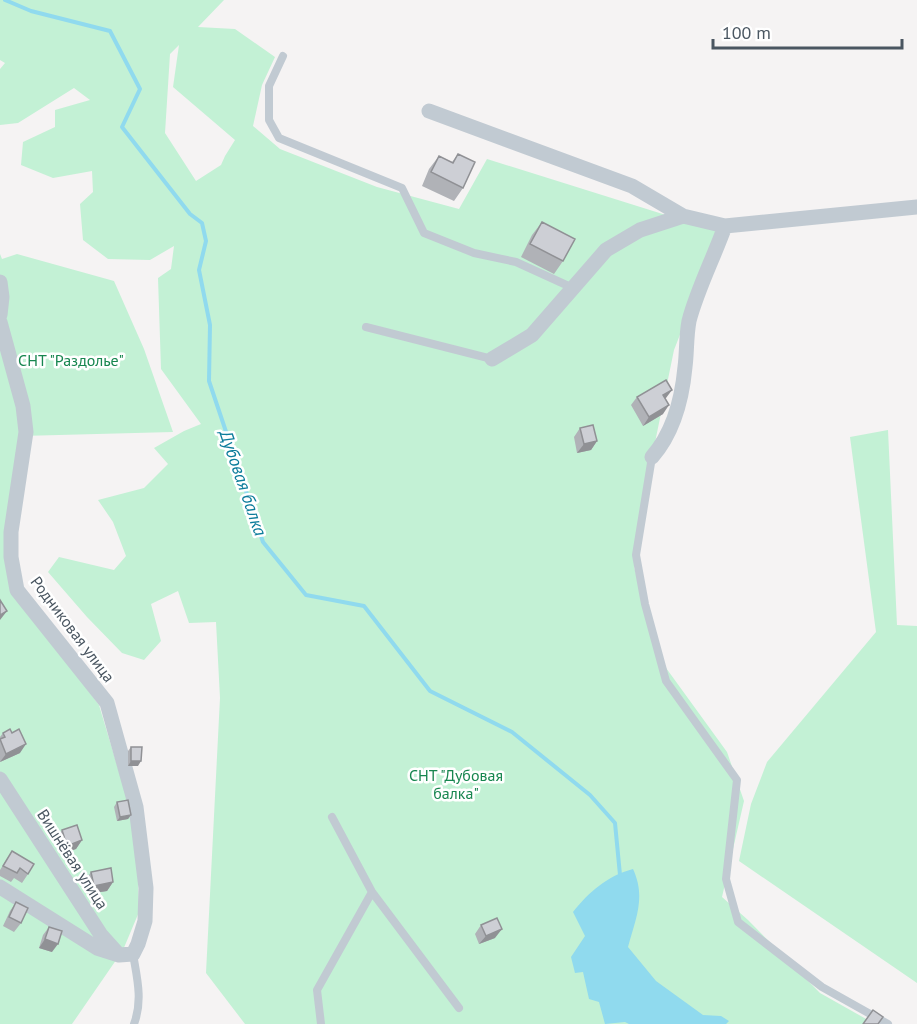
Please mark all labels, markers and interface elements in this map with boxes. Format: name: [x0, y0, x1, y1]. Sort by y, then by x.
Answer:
scale bar: [713, 12, 902, 50]
text: 100 m: [722, 21, 771, 44]
park label: СНТ "Раздолье": [18, 350, 124, 370]
water label: Дубовая балка: [214, 425, 272, 539]
street label: Родниковая улица: [27, 572, 119, 686]
park label: СНТ "Дубовая балка": [409, 765, 503, 803]
street label: Вишнёвая улица: [33, 805, 113, 913]

